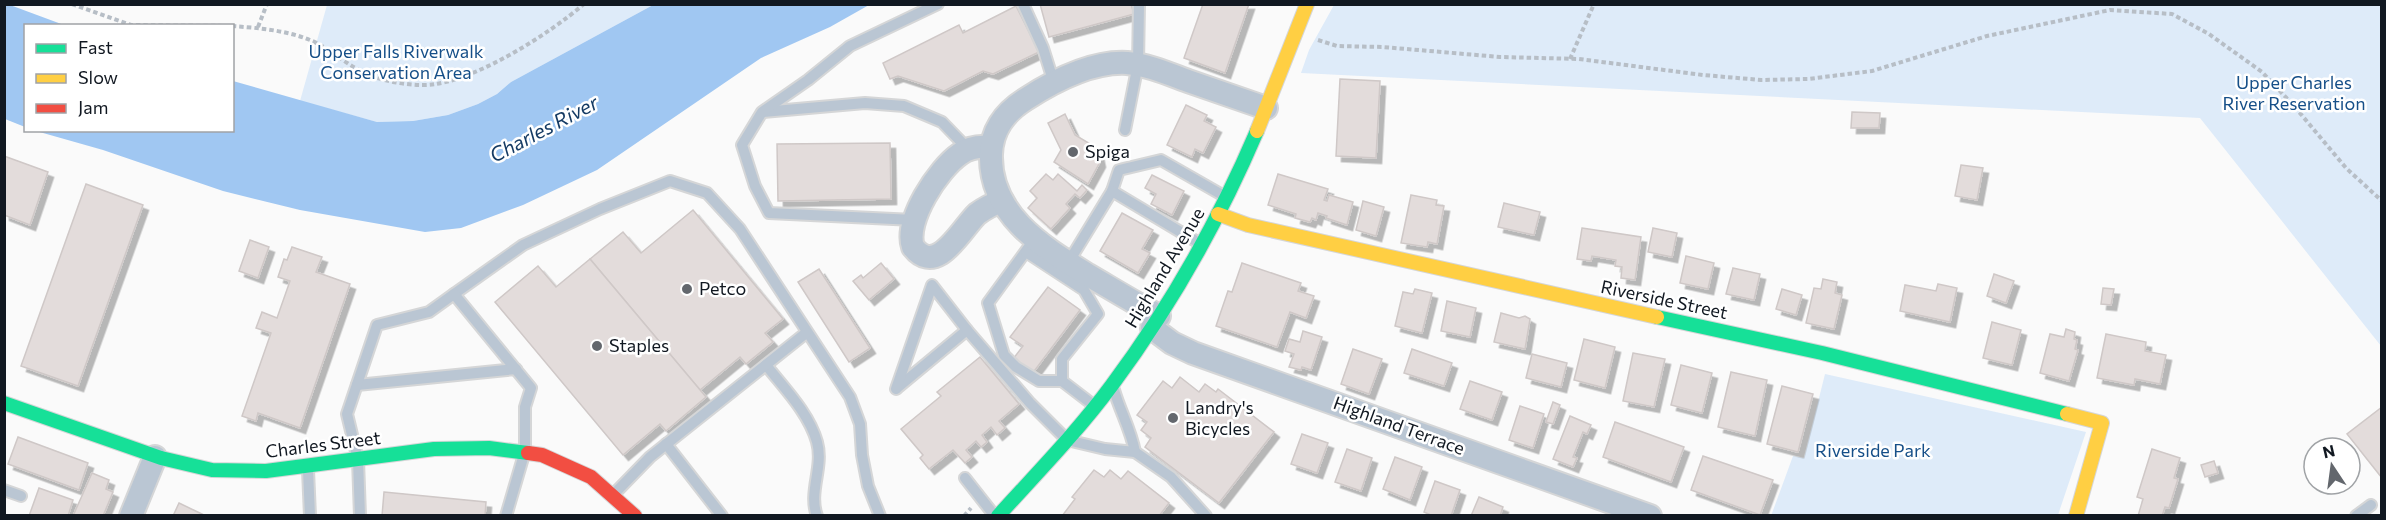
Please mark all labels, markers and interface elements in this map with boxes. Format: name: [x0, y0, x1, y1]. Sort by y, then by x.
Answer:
legend: [24, 24, 234, 132]
text: Fast: [78, 36, 113, 58]
park label: Upper Falls Riverwalk Conservation Area: [309, 40, 484, 83]
text: Slow: [78, 66, 118, 88]
park label: Upper Charles River Reservation: [2222, 71, 2366, 114]
water label: Charles River: [485, 89, 603, 167]
text: Jam: [78, 96, 108, 118]
place label: Spiga: [1085, 140, 1130, 162]
marker: Spiga: [1066, 145, 1080, 159]
street label: Highland Avenue: [1120, 203, 1209, 332]
street label: Riverside Street: [1599, 275, 1730, 323]
place label: Petco: [699, 277, 746, 299]
marker: Petco: [680, 282, 694, 296]
place label: Staples: [609, 334, 669, 356]
marker: Staples: [590, 339, 604, 353]
street label: Highland Terrace: [1331, 391, 1468, 459]
place label: Landry's Bicycles: [1185, 396, 1254, 439]
marker: Landry's Bicycles: [1166, 411, 1180, 425]
street label: Charles Street: [264, 426, 382, 462]
north arrow: [2302, 436, 2362, 496]
park label: Riverside Park: [1815, 439, 1931, 461]
text: N: [2321, 440, 2336, 462]

